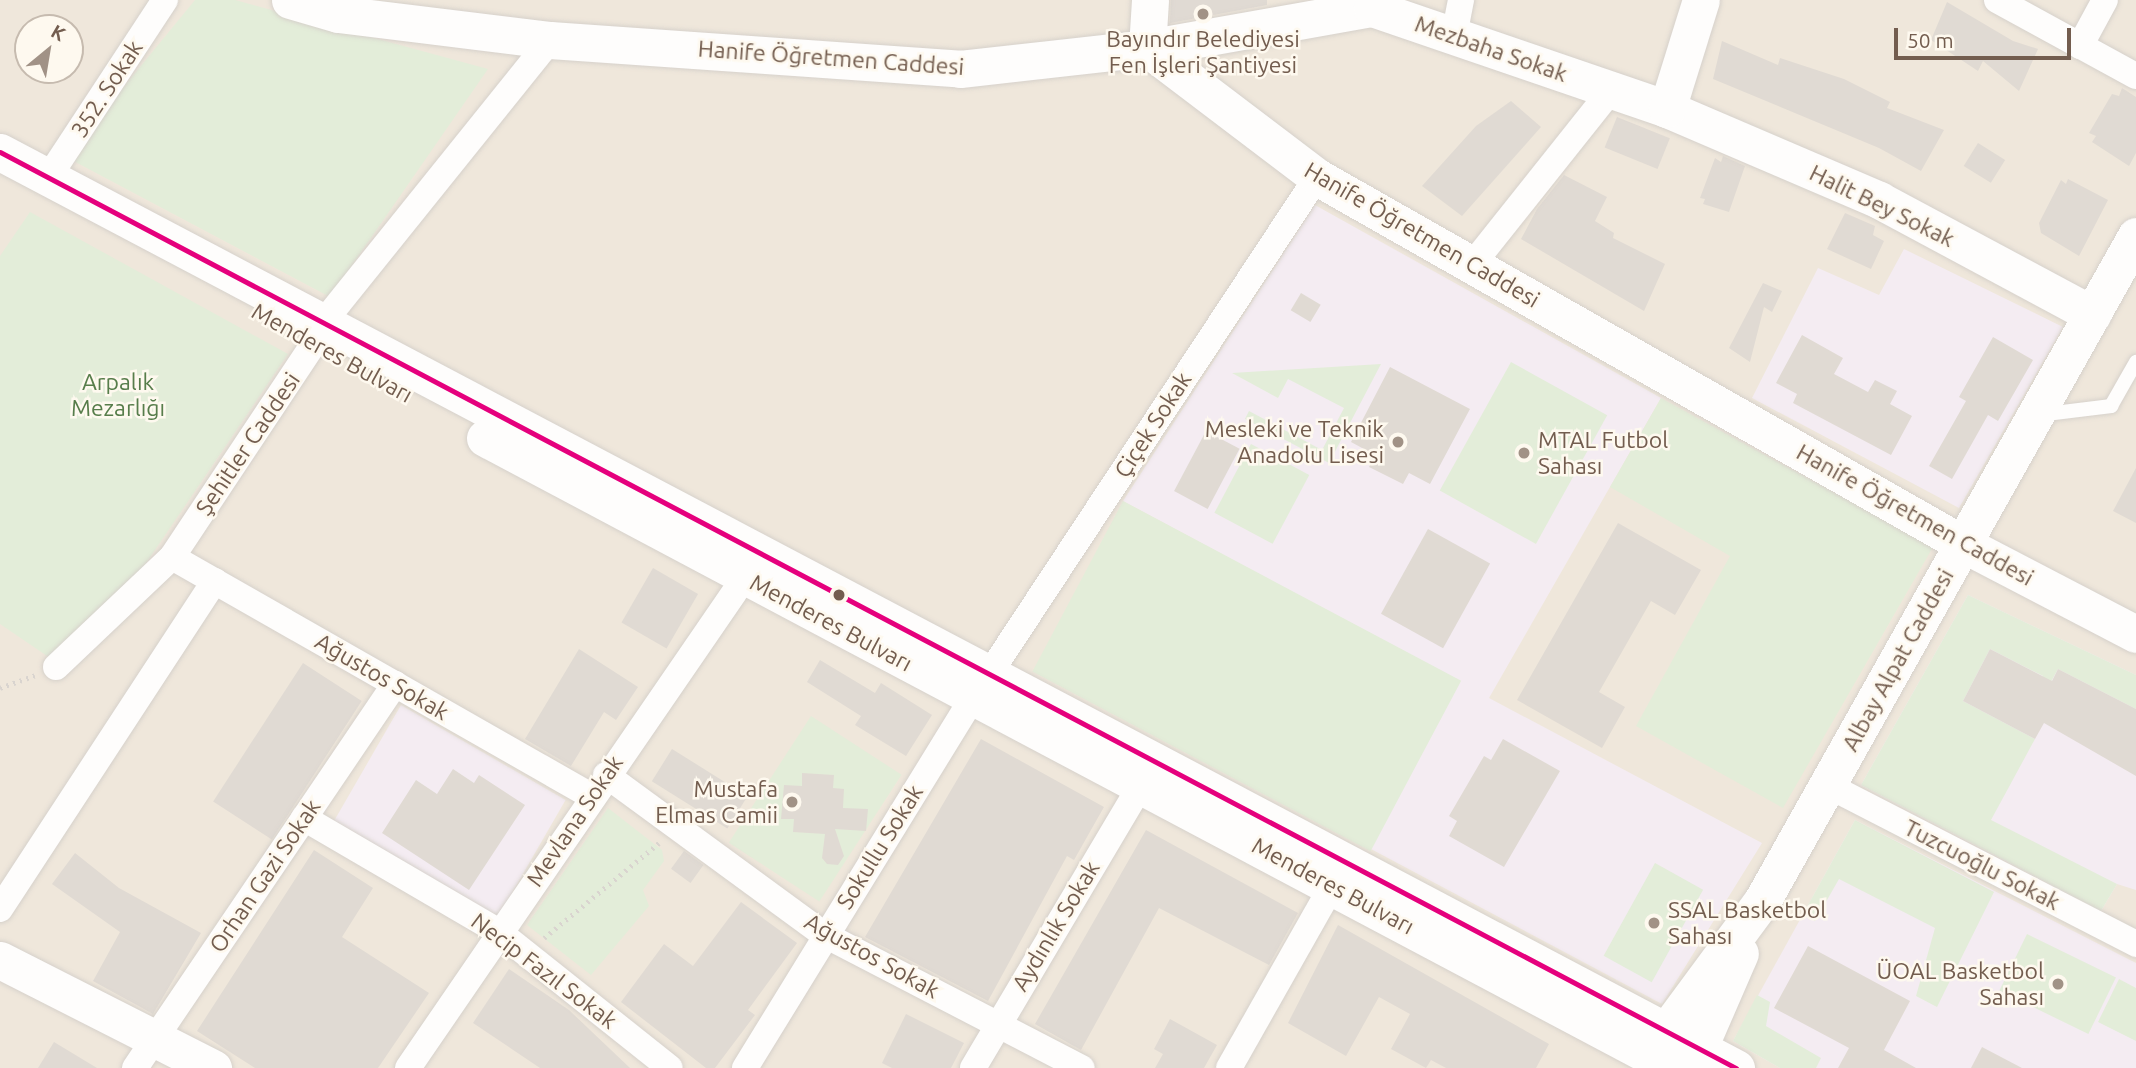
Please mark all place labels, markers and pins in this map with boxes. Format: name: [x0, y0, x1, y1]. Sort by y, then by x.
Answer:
marker: Bayındır Belediyesi Fen İşleri Şantiyesi: [1195, 6, 1211, 22]
place label: Bayındır Belediyesi Fen İşleri Şantiyesi: [1106, 25, 1300, 79]
place label: Mesleki ve Teknik Anadolu Lisesi: [1205, 415, 1384, 469]
place label: MTAL Futbol Sahası: [1538, 426, 1668, 480]
marker: Mesleki ve Teknik Anadolu Lisesi: [1390, 434, 1406, 450]
marker: MTAL Futbol Sahası: [1516, 445, 1532, 461]
unlabelled marker: [832, 588, 846, 602]
place label: Mustafa Elmas Camii: [655, 775, 778, 829]
marker: Mustafa Elmas Camii: [784, 794, 800, 810]
place label: SSAL Basketbol Sahası: [1668, 896, 1826, 950]
marker: SSAL Basketbol Sahası: [1646, 915, 1662, 931]
place label: ÜOAL Basketbol Sahası: [1876, 957, 2044, 1011]
marker: ÜOAL Basketbol Sahası: [2050, 976, 2066, 992]

